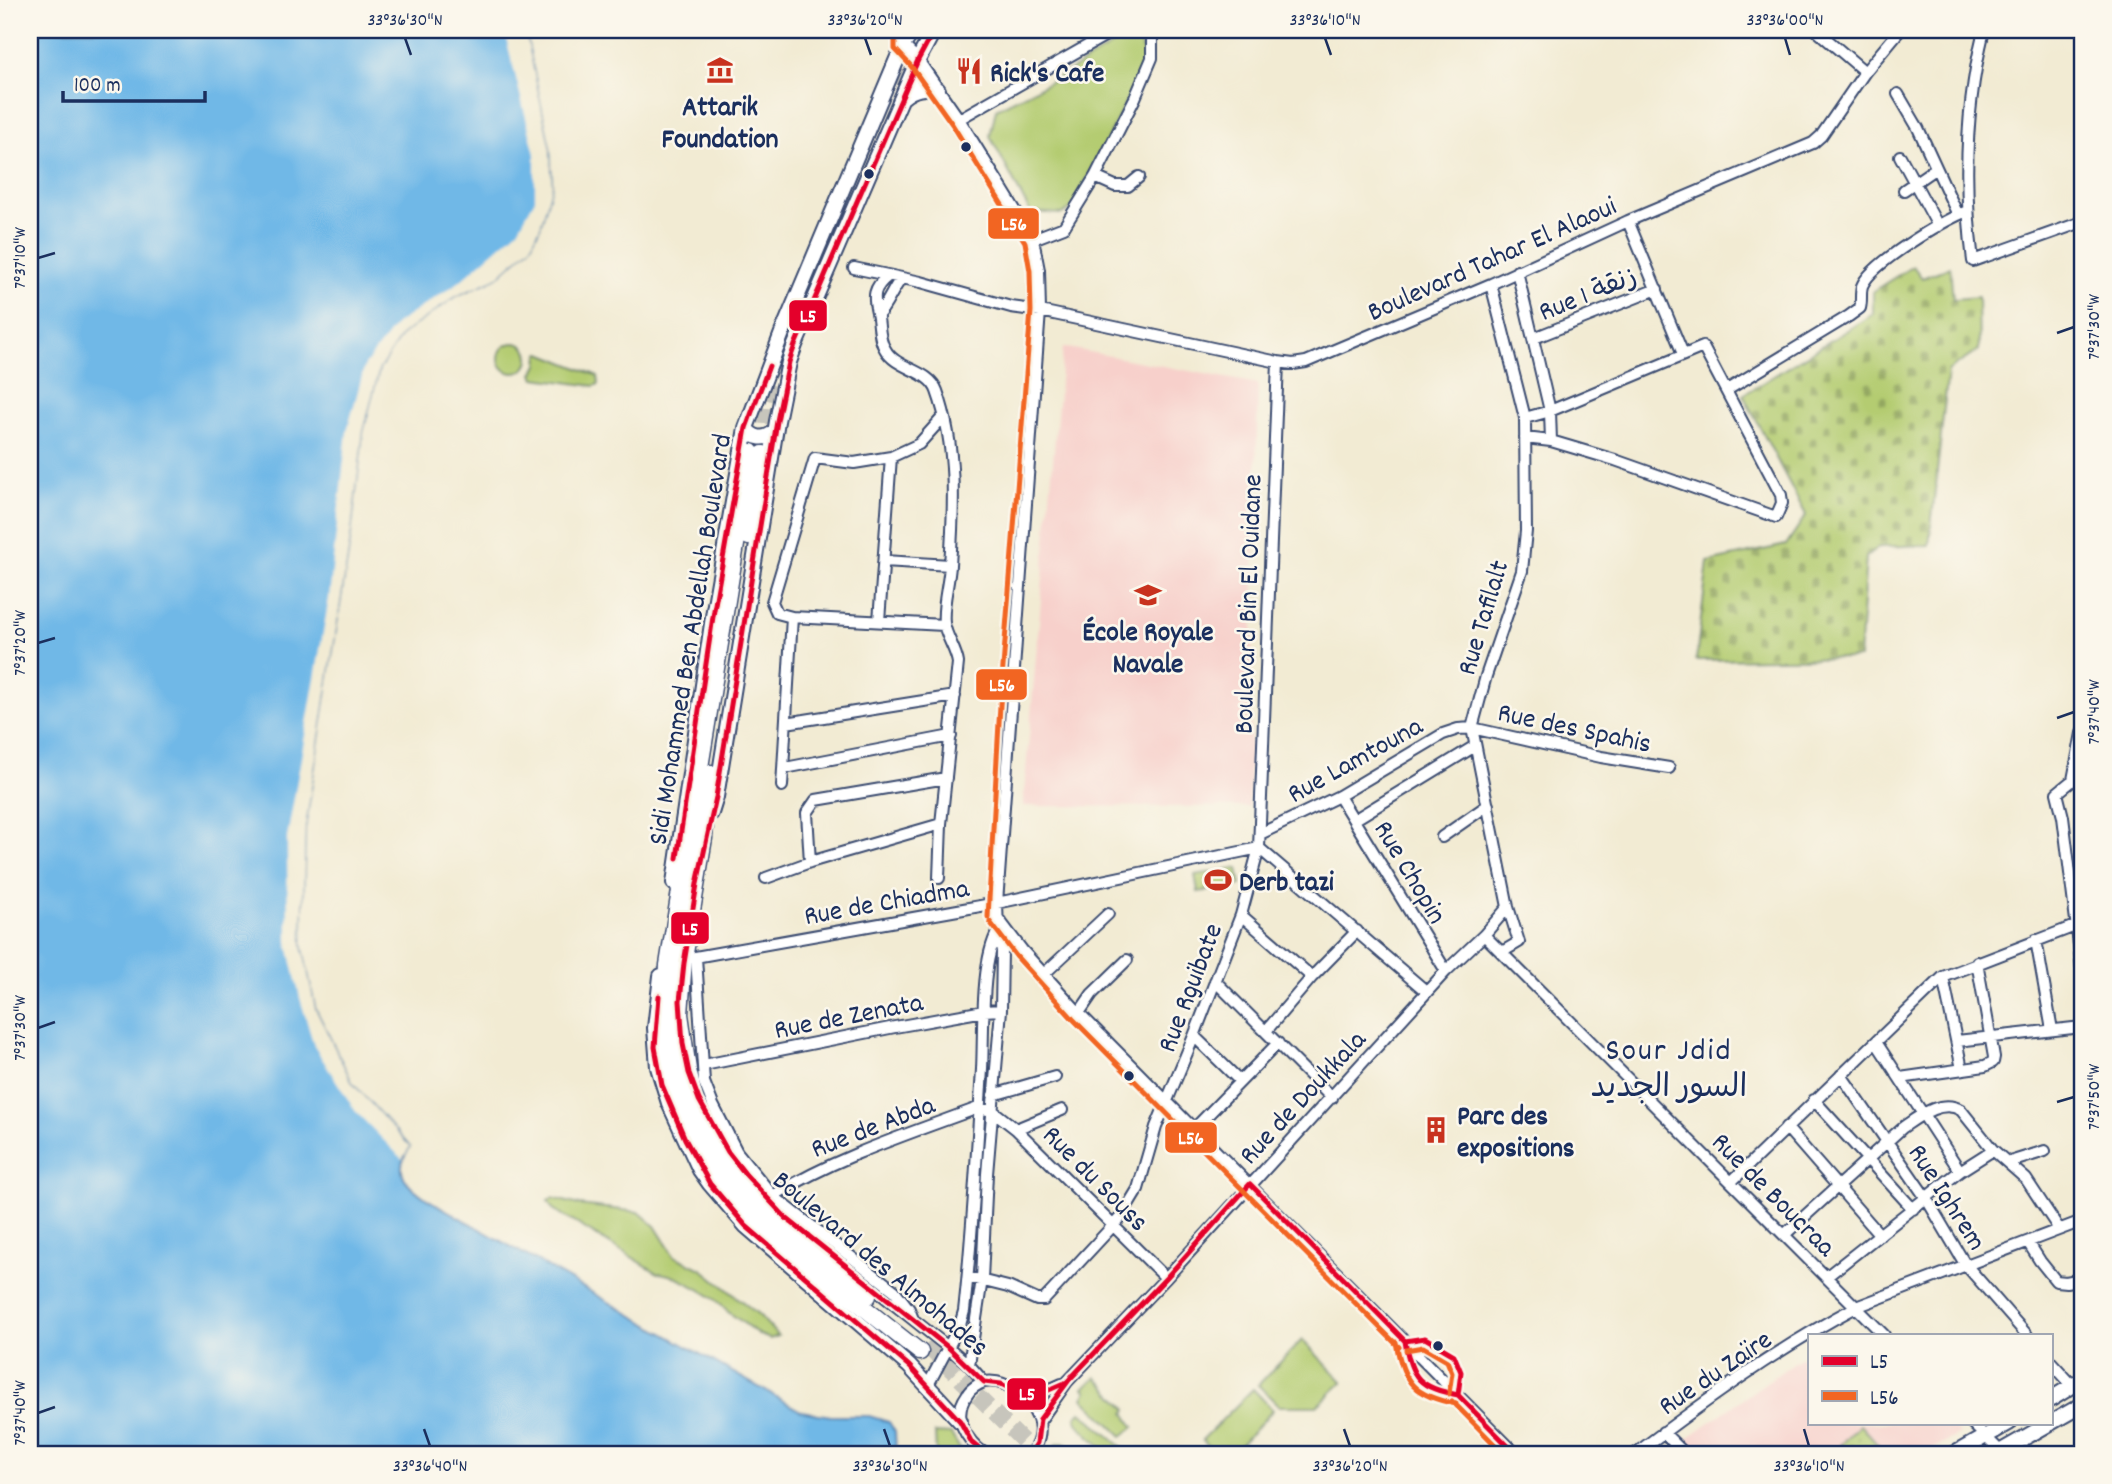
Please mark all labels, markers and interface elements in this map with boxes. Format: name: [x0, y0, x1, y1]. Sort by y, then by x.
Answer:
text: 33°36'30"N: [367, 9, 443, 34]
text: 33°36'20"N: [827, 9, 903, 34]
text: 33°36'10"N: [1289, 9, 1361, 34]
text: 33°36'00"N: [1746, 9, 1824, 34]
museum icon: Attarik Foundation: [705, 55, 735, 85]
restaurant icon: Rick's Cafe: [954, 56, 984, 86]
place label: Rick's Cafe: [990, 56, 1104, 96]
scale bar: [63, 60, 205, 104]
text: 100 m: [74, 72, 121, 102]
place label: Attarik Foundation: [661, 90, 779, 162]
unlabelled marker: [959, 140, 973, 154]
unlabelled marker: [862, 167, 876, 181]
street label: Boulevard Tahar El Alaoui: [1362, 189, 1624, 335]
line badge: L56: [987, 207, 1040, 240]
text: L56: [1001, 213, 1027, 240]
text: 7°37'10"W: [9, 227, 34, 289]
street label: Rue 1 زنقة: [1534, 259, 1644, 334]
text: 7°37'30"W: [2083, 294, 2108, 360]
line badge: L5: [788, 299, 828, 332]
text: L5: [800, 305, 816, 332]
street label: Sidi Mohammed Ben Abdellah Boulevard: [641, 431, 745, 848]
street label: Boulevard Bin El Ouidane: [1226, 474, 1276, 735]
street label: Rue Tafilalt: [1449, 556, 1522, 681]
school or university icon: École Royale Navale: [1133, 580, 1163, 610]
text: 7°37'20"W: [9, 610, 34, 676]
place label: École Royale Navale: [1082, 615, 1214, 687]
line badge: L56: [975, 668, 1028, 701]
text: L56: [989, 674, 1015, 701]
text: 7°37'40"W: [2083, 679, 2108, 745]
street label: Rue des Spahis: [1493, 695, 1655, 767]
street label: Rue Lamtouna: [1281, 708, 1432, 816]
street label: Rue Chopin: [1361, 814, 1454, 933]
sports icon: Derb tazi: [1203, 865, 1233, 895]
place label: Derb tazi: [1239, 865, 1334, 905]
street label: Rue de Chiadma: [801, 871, 973, 939]
line badge: L5: [670, 911, 710, 945]
text: L5: [682, 918, 698, 945]
street label: Rue Rguibate: [1150, 918, 1236, 1059]
street label: Rue de Zenata: [771, 985, 927, 1053]
text: 7°37'30"W: [9, 995, 34, 1061]
street label: Rue de Doukkala: [1232, 1023, 1378, 1176]
district label: Sour Jdid السور الجديد: [1591, 1030, 1747, 1113]
text: 7°37'50"W: [2083, 1063, 2108, 1130]
unlabelled marker: [1122, 1069, 1136, 1083]
street label: Rue de Abda: [806, 1087, 942, 1172]
place label: Parc des expositions: [1457, 1099, 1575, 1171]
building icon: Parc des expositions: [1421, 1115, 1451, 1145]
street label: Rue du Souss: [1031, 1118, 1156, 1243]
line badge: L56: [1164, 1121, 1218, 1154]
street label: Rue de Boucraa: [1700, 1125, 1843, 1269]
text: L56: [1178, 1127, 1204, 1154]
street label: Rue Ighrem: [1895, 1137, 1994, 1260]
street label: Boulevard des Almohades: [762, 1163, 996, 1369]
street label: Rue du Zaïre: [1652, 1322, 1782, 1428]
legend: [1808, 1334, 2052, 1424]
unlabelled marker: [1431, 1339, 1445, 1353]
text: L5: [1870, 1349, 1888, 1379]
line badge: L5: [1006, 1377, 1047, 1411]
text: 7°37'40"W: [9, 1380, 34, 1446]
text: L5: [1019, 1383, 1035, 1410]
text: L56: [1870, 1385, 1899, 1415]
text: 33°36'40"N: [393, 1455, 467, 1480]
text: 33°36'30"N: [852, 1455, 928, 1480]
text: 33°36'20"N: [1312, 1455, 1388, 1480]
text: 33°36'10"N: [1773, 1455, 1845, 1480]

